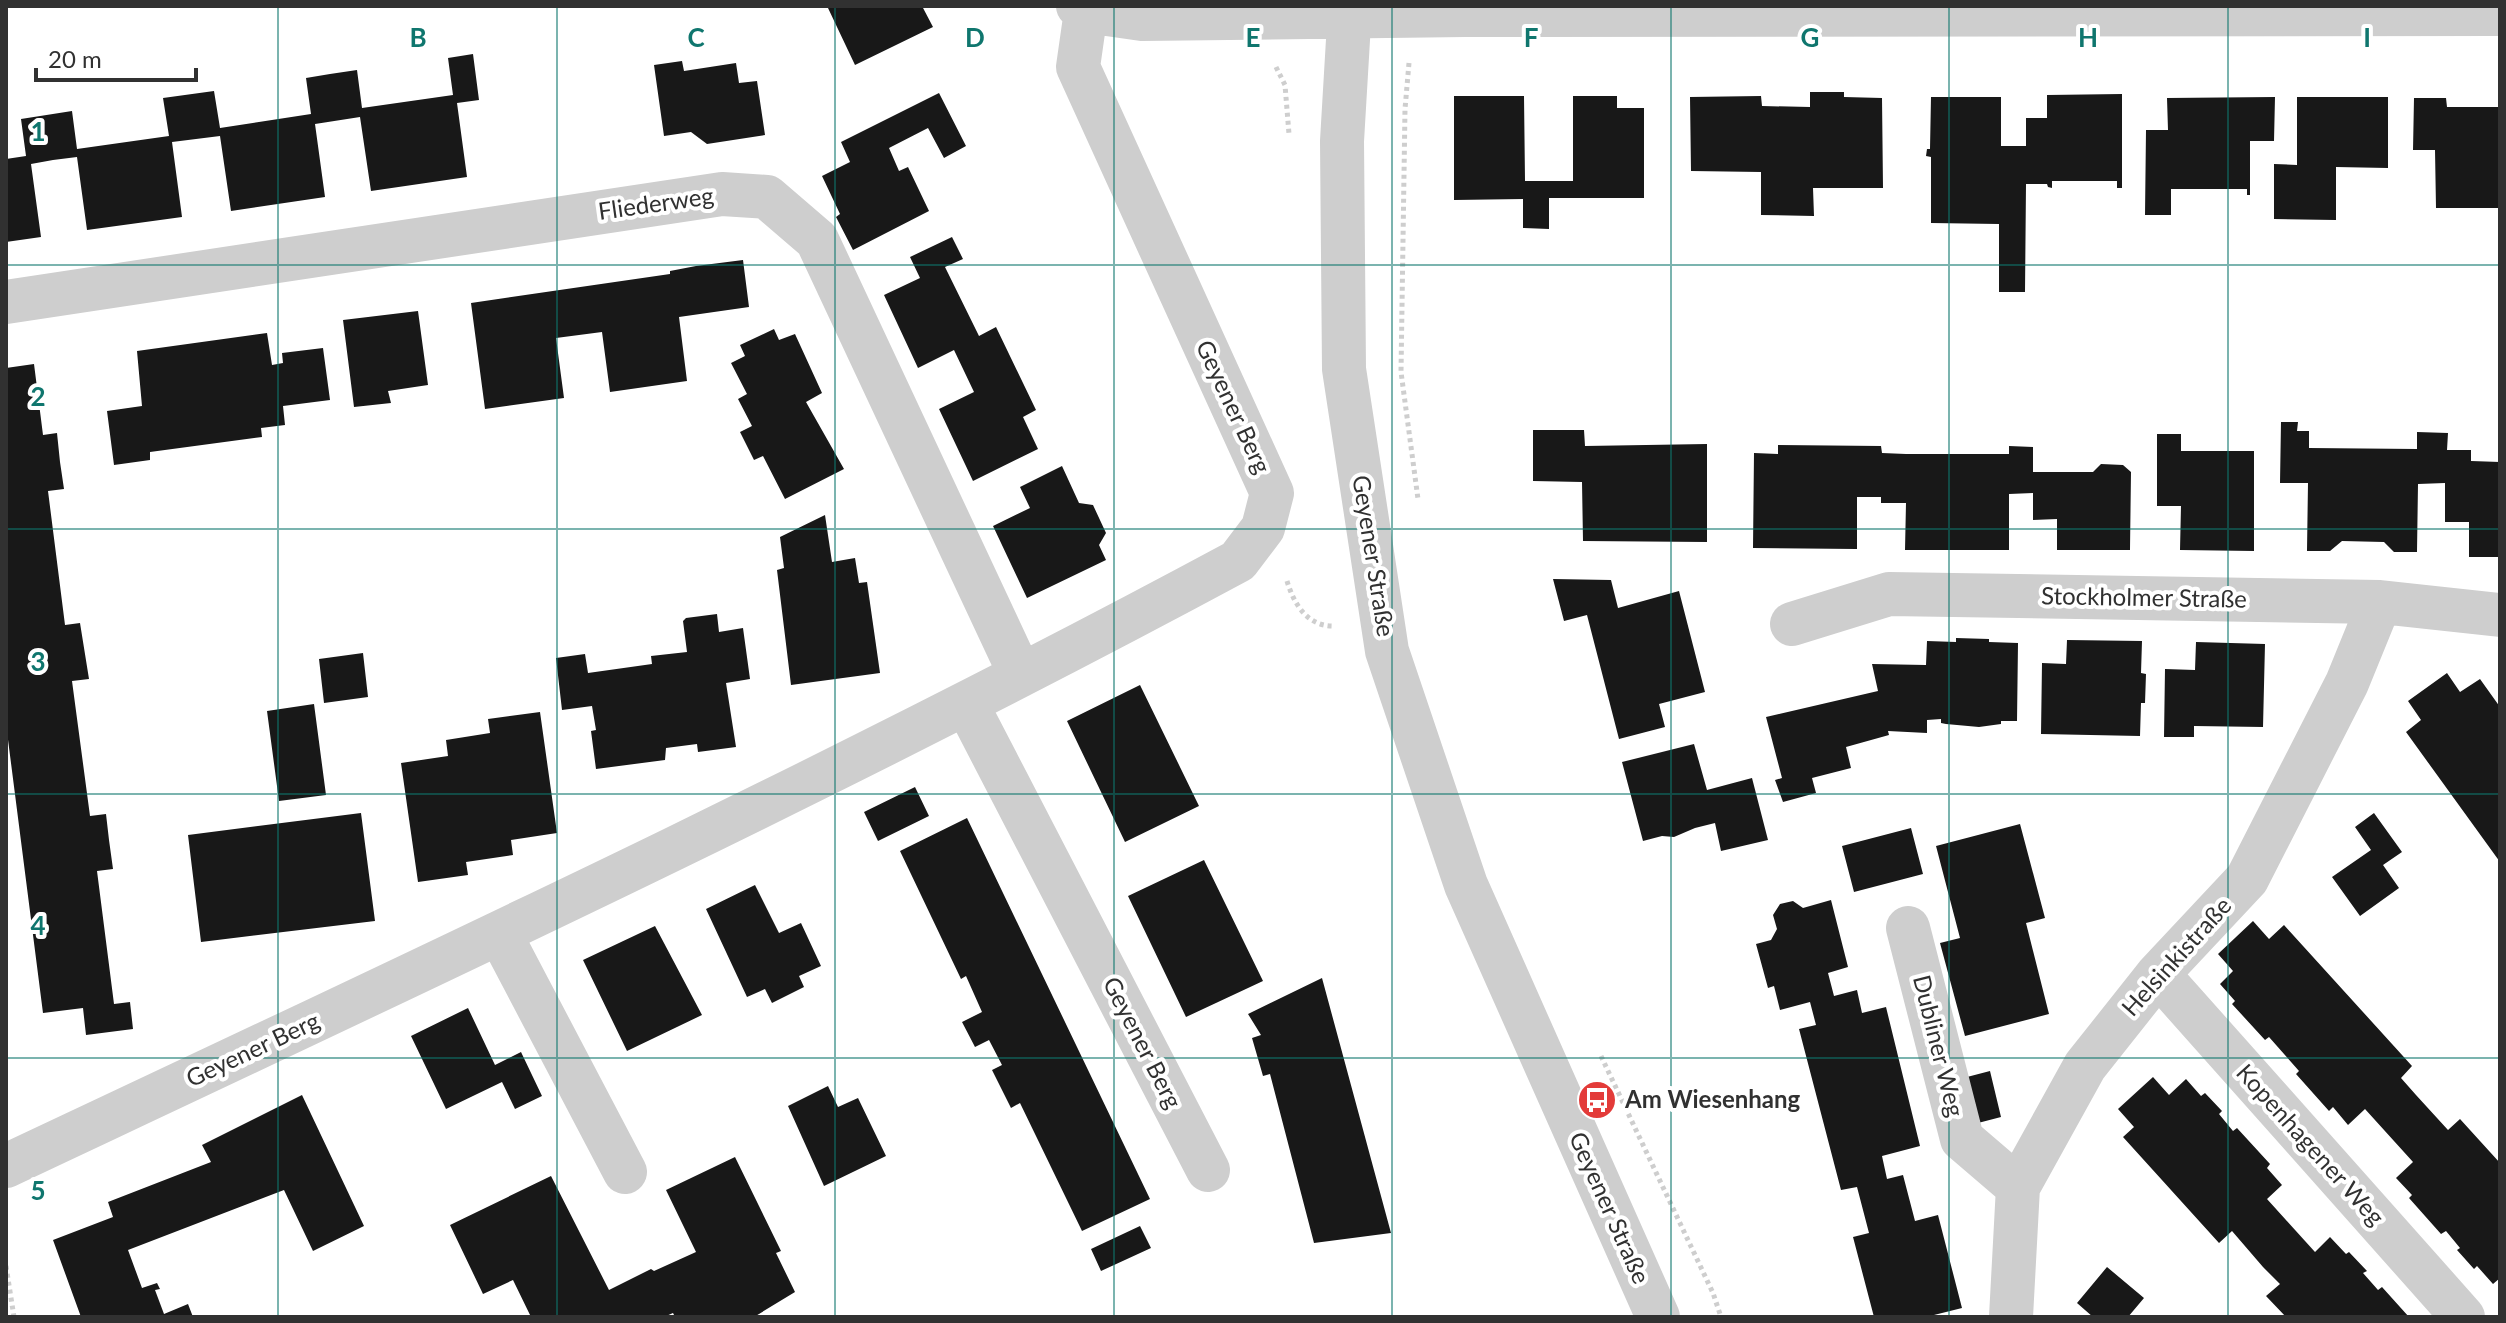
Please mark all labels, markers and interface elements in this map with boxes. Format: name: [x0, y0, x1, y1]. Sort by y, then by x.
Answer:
text: B: [409, 21, 427, 53]
text: C: [687, 21, 705, 53]
text: D: [965, 21, 985, 53]
text: E: [1246, 21, 1260, 53]
text: F: [1524, 21, 1538, 53]
text: G: [1801, 21, 1819, 53]
text: H: [2078, 21, 2098, 53]
text: I: [2363, 21, 2371, 53]
scale bar: [36, 32, 196, 82]
text: 20 m: [48, 44, 102, 73]
text: 1: [30, 115, 46, 147]
street label: Fliederweg: [596, 180, 715, 225]
street label: Geyener Berg: [1191, 335, 1278, 478]
text: 2: [30, 380, 46, 412]
street label: Geyener Straße: [1347, 473, 1402, 639]
street label: Stockholmer Straße: [2041, 580, 2247, 613]
text: 3: [30, 645, 46, 677]
street label: Helsinkistraße: [2115, 891, 2237, 1021]
text: 4: [30, 909, 46, 941]
street label: Geyener Berg: [1098, 972, 1189, 1113]
street label: Dubliner Weg: [1908, 972, 1971, 1120]
street label: Geyener Berg: [181, 1005, 324, 1092]
street label: Kopenhagener Weg: [2231, 1057, 2391, 1231]
bus stop icon: Am Wiesenhang: [1576, 1079, 1618, 1121]
place label: Am Wiesenhang: [1624, 1084, 1801, 1113]
street label: Geyener Straße: [1564, 1127, 1657, 1288]
text: 5: [30, 1174, 46, 1206]

